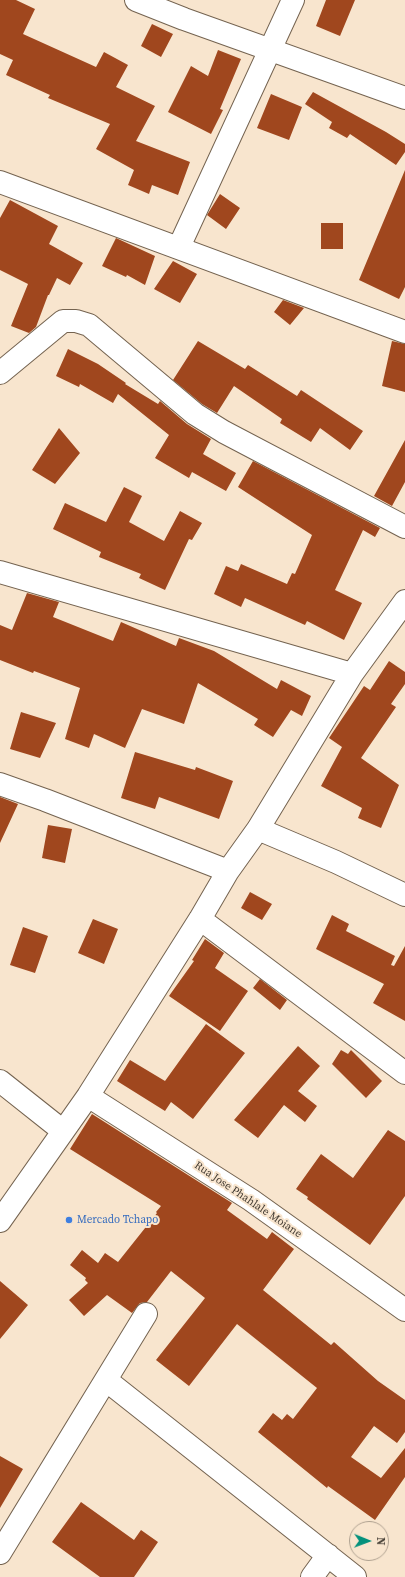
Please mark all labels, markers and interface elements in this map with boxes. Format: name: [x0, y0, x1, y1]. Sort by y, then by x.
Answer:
street label: Rua Jose Phahlale Moiane: [192, 1159, 304, 1241]
place label: Mercado Tchapo: [77, 1213, 158, 1227]
marker: Mercado Tchapo: [64, 1215, 74, 1225]
north arrow: [349, 1521, 389, 1561]
text: N: [373, 1537, 388, 1545]

